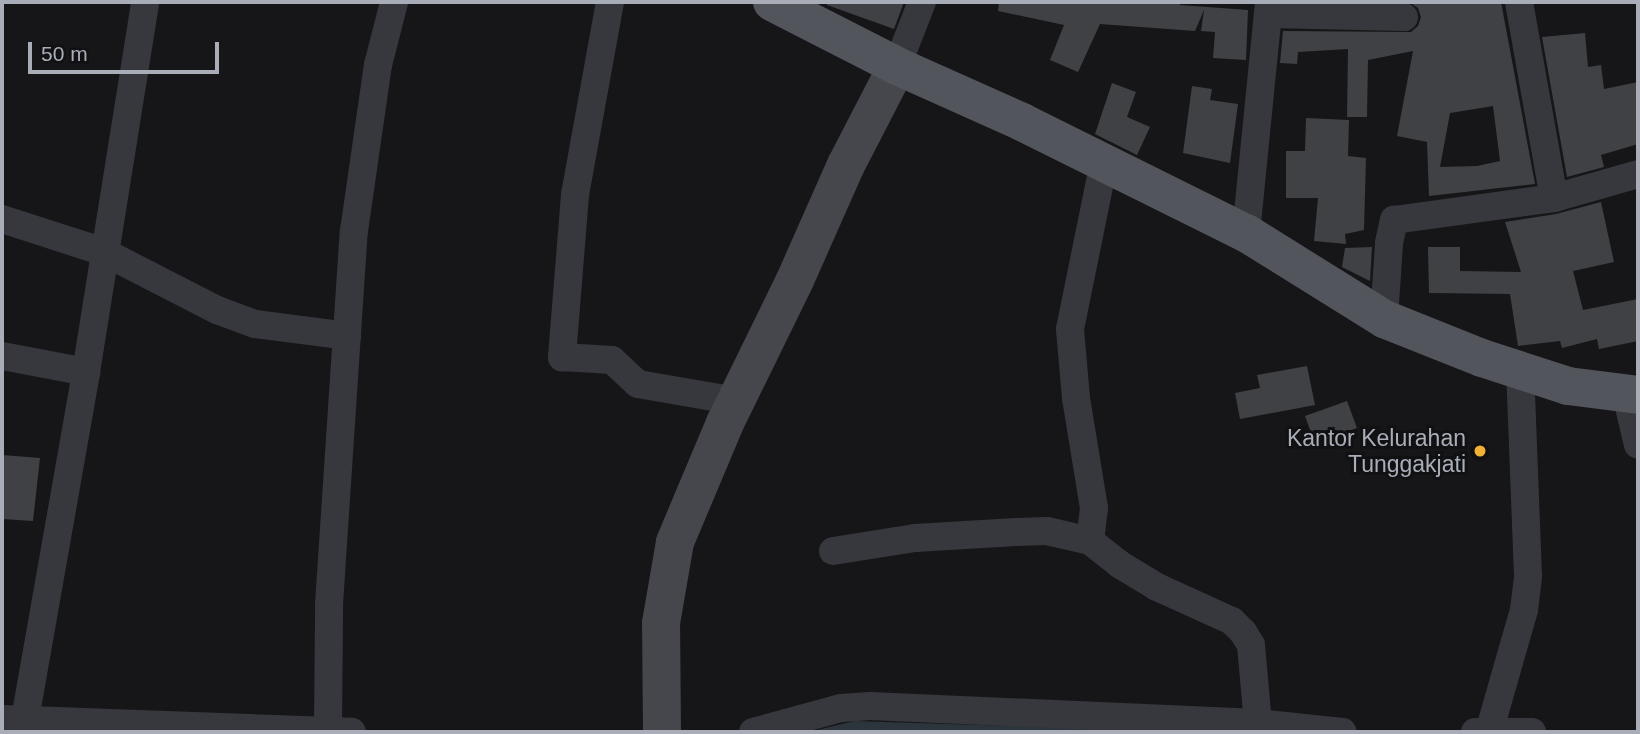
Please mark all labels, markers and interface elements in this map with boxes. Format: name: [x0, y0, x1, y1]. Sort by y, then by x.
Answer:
scale bar: [32, 28, 222, 72]
text: 50 m: [41, 42, 88, 65]
place label: Kantor Kelurahan Tunggakjati: [1287, 424, 1466, 478]
marker: Kantor Kelurahan Tunggakjati: [1472, 443, 1488, 459]

